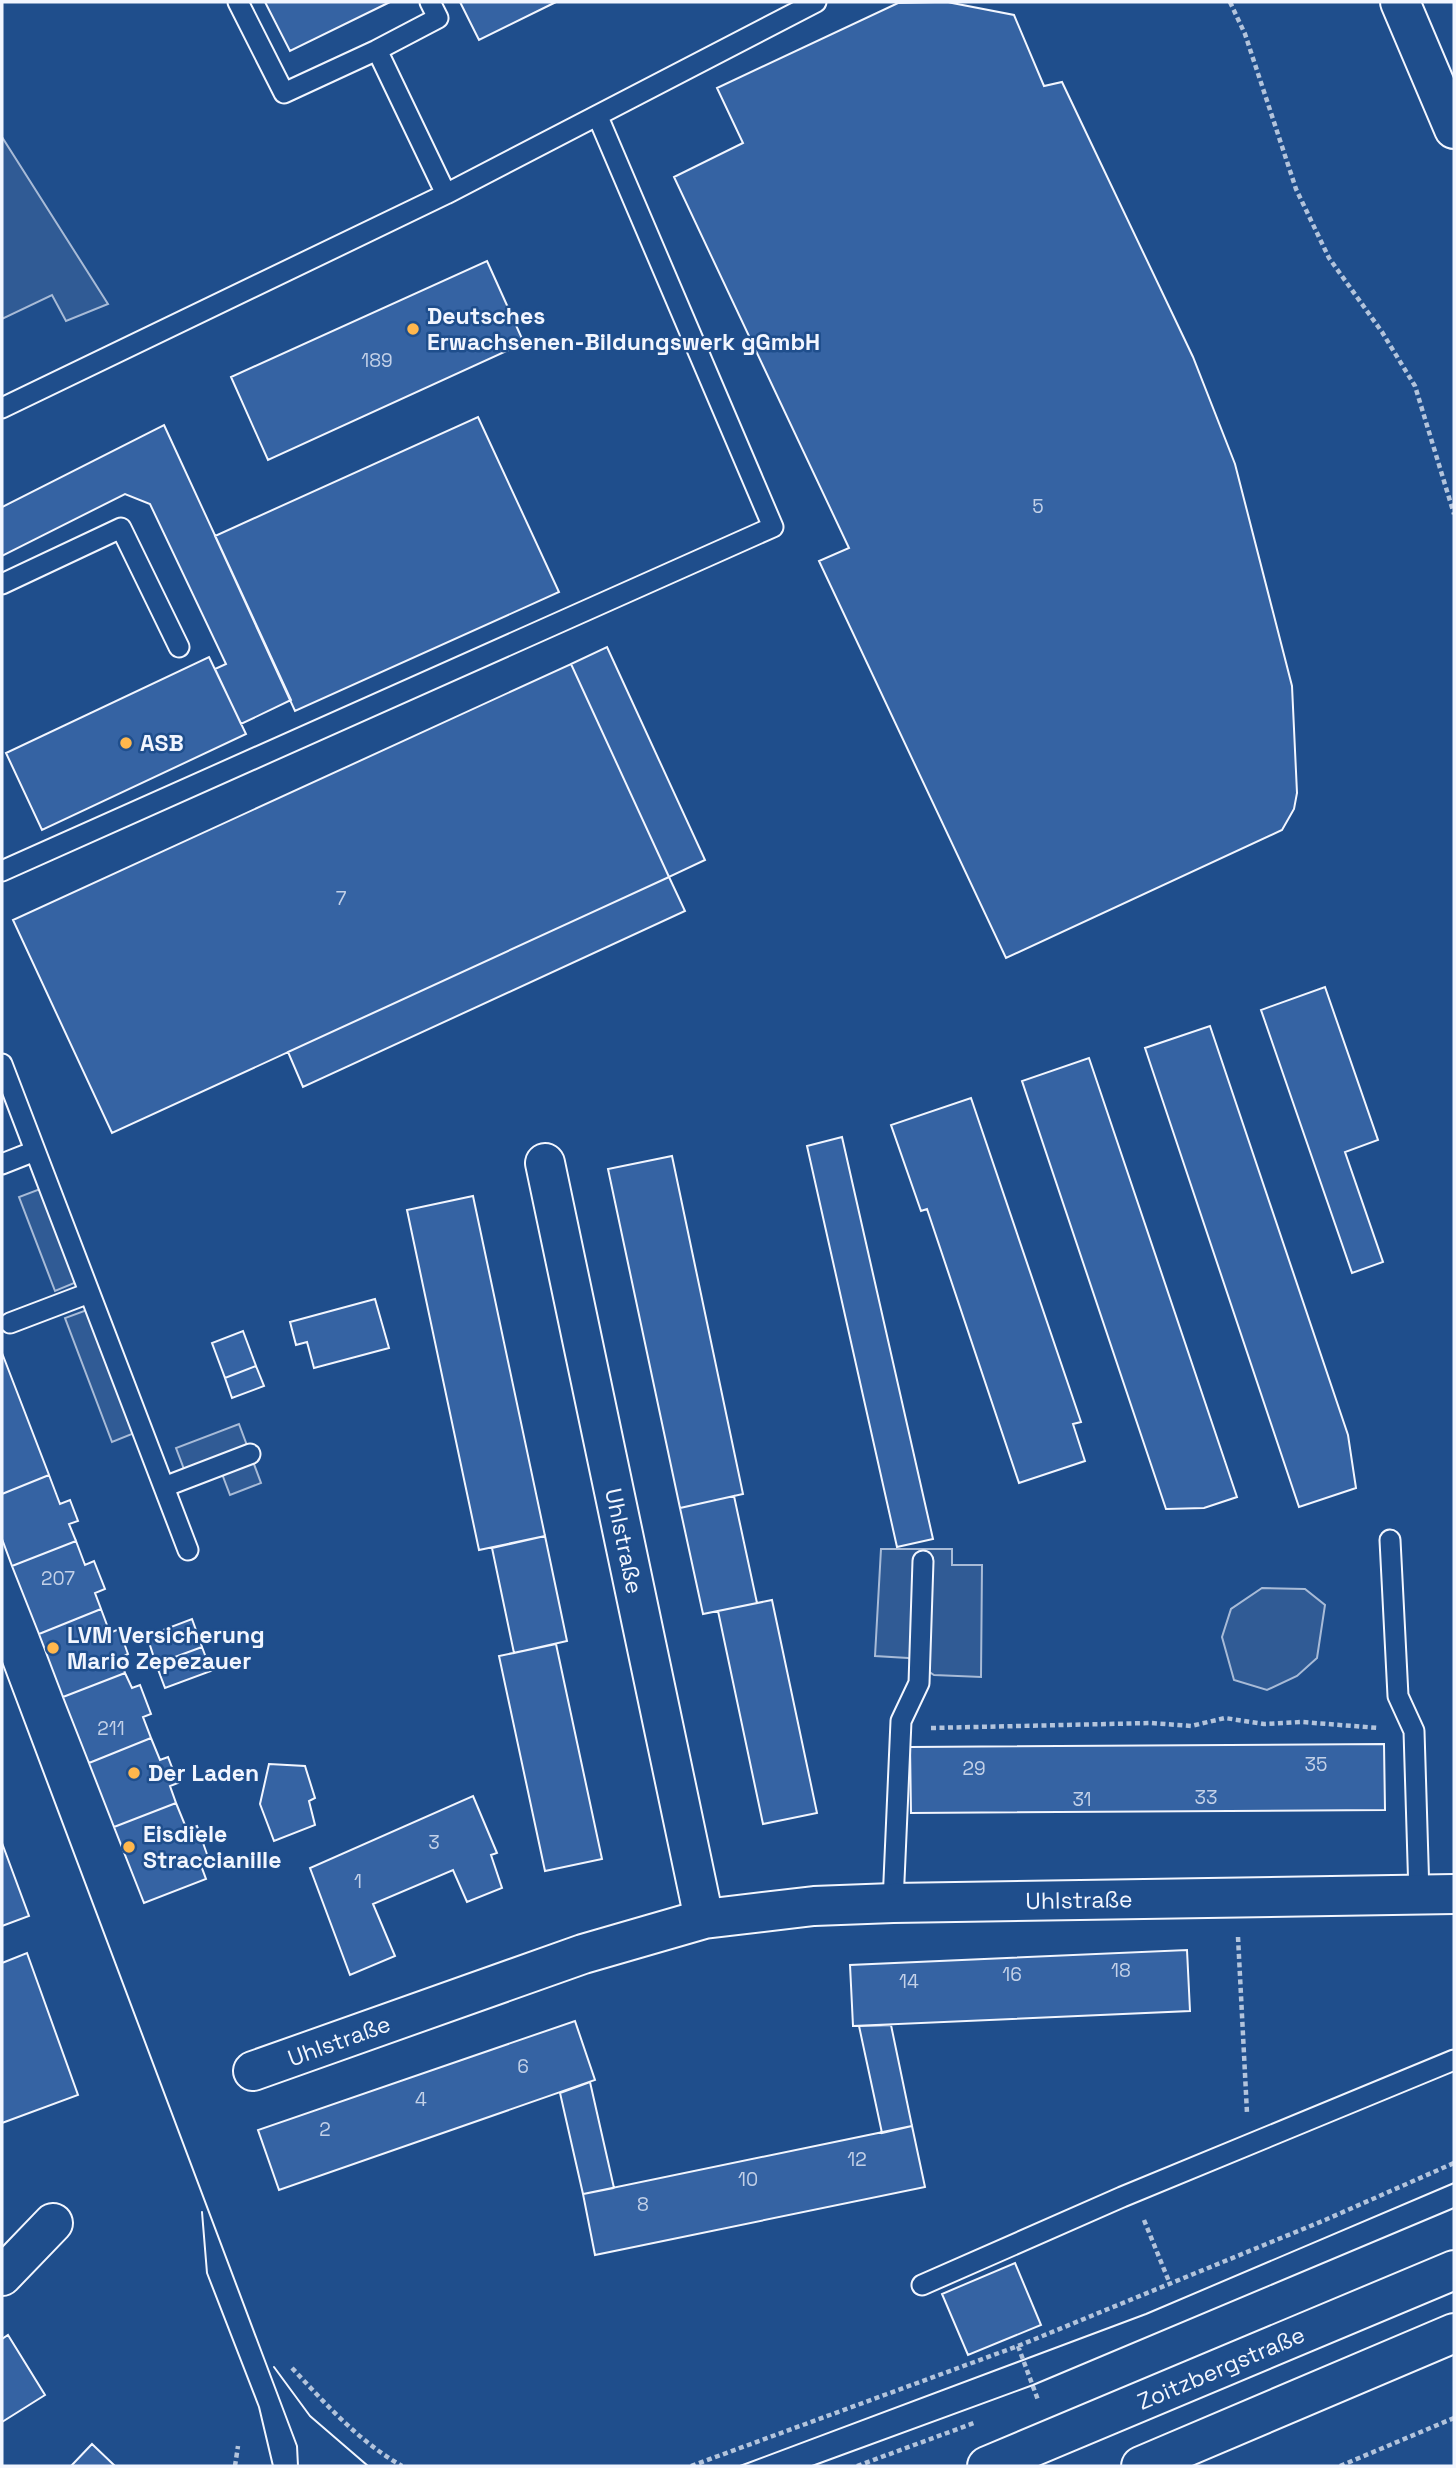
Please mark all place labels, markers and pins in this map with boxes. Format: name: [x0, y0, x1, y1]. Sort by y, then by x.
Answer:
place label: Deutsches Erwachsenen-Bildungswerk gGmbH: [427, 301, 820, 357]
marker: Deutsches Erwachsenen-Bildungswerk gGmbH: [405, 321, 421, 337]
place label: ASB: [140, 728, 184, 758]
marker: ASB: [118, 735, 134, 751]
place label: LVM Versicherung Mario Zepezauer: [67, 1620, 265, 1676]
marker: LVM Versicherung Mario Zepezauer: [45, 1640, 61, 1656]
place label: Der Laden: [148, 1758, 259, 1788]
marker: Der Laden: [126, 1765, 142, 1781]
place label: Eisdiele Straccianille: [143, 1819, 281, 1875]
marker: Eisdiele Straccianille: [121, 1839, 137, 1855]

